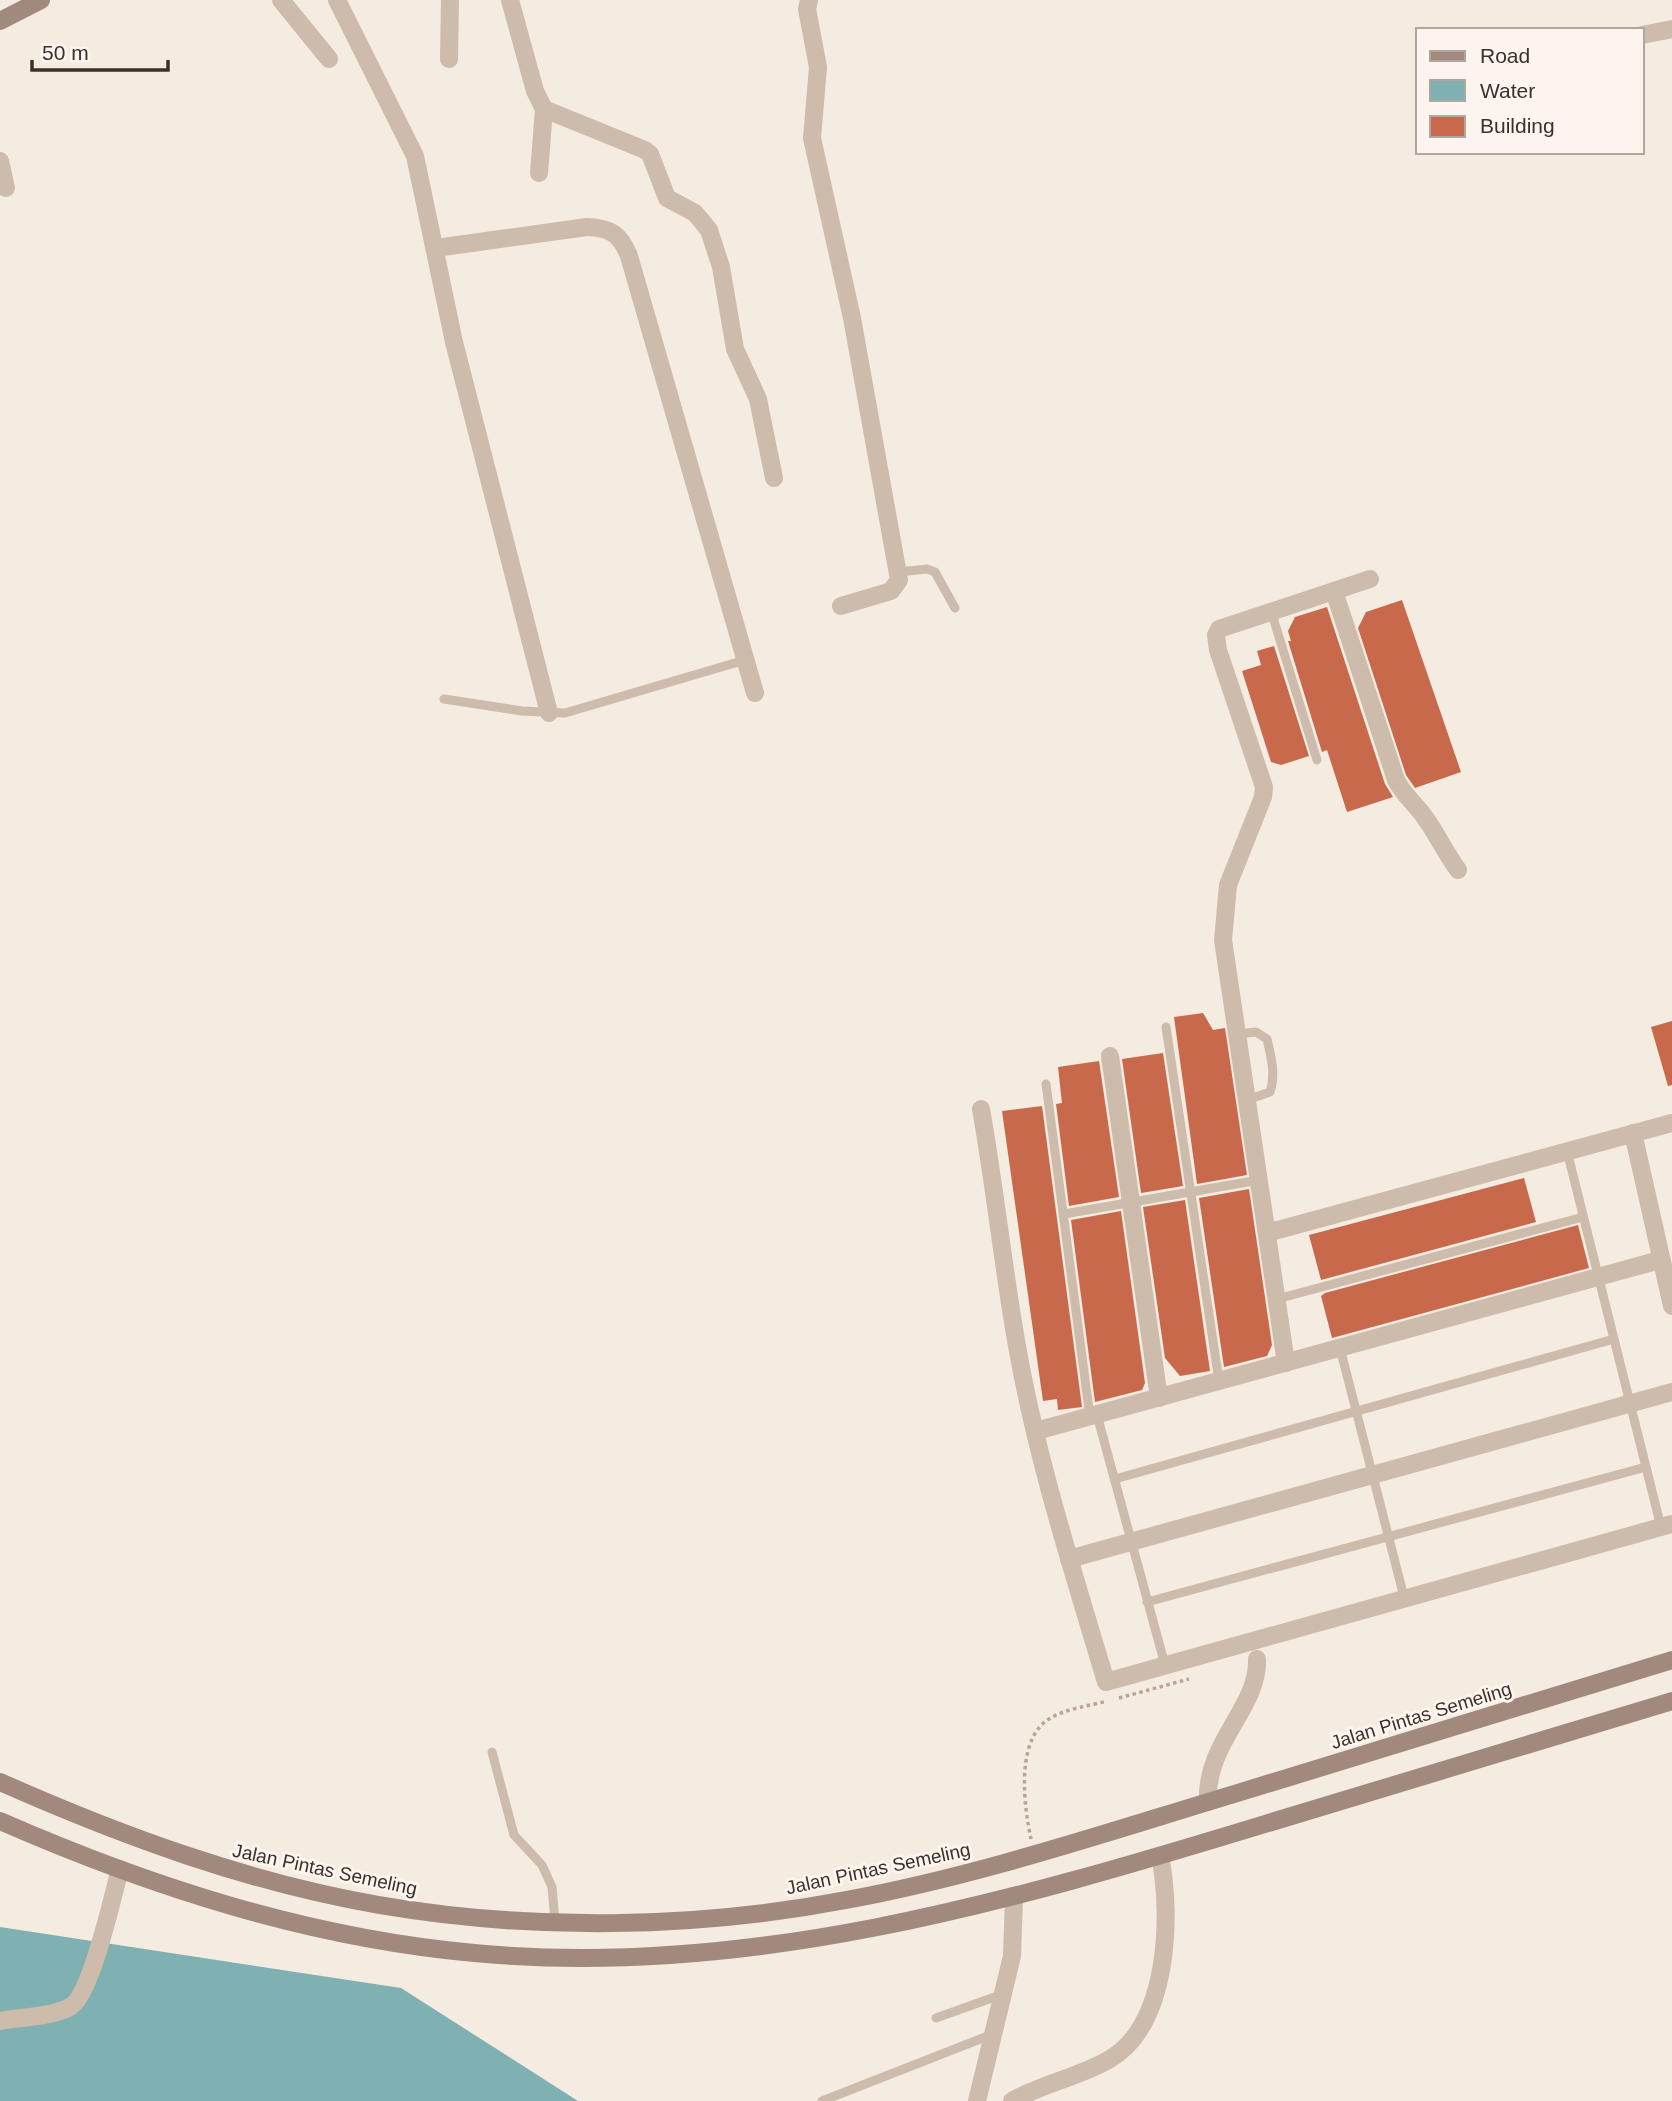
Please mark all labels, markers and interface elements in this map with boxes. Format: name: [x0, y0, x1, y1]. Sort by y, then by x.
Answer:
scale bar: [32, 28, 168, 72]
legend: [1416, 28, 1644, 154]
text: 50 m: [42, 41, 89, 64]
text: Road: [1480, 44, 1530, 67]
text: Water: [1480, 79, 1535, 102]
text: Building: [1480, 114, 1555, 137]
street label: Jalan Pintas Semeling: [1328, 1678, 1514, 1753]
street label: Jalan Pintas Semeling: [784, 1839, 972, 1898]
street label: Jalan Pintas Semeling: [231, 1840, 419, 1899]

